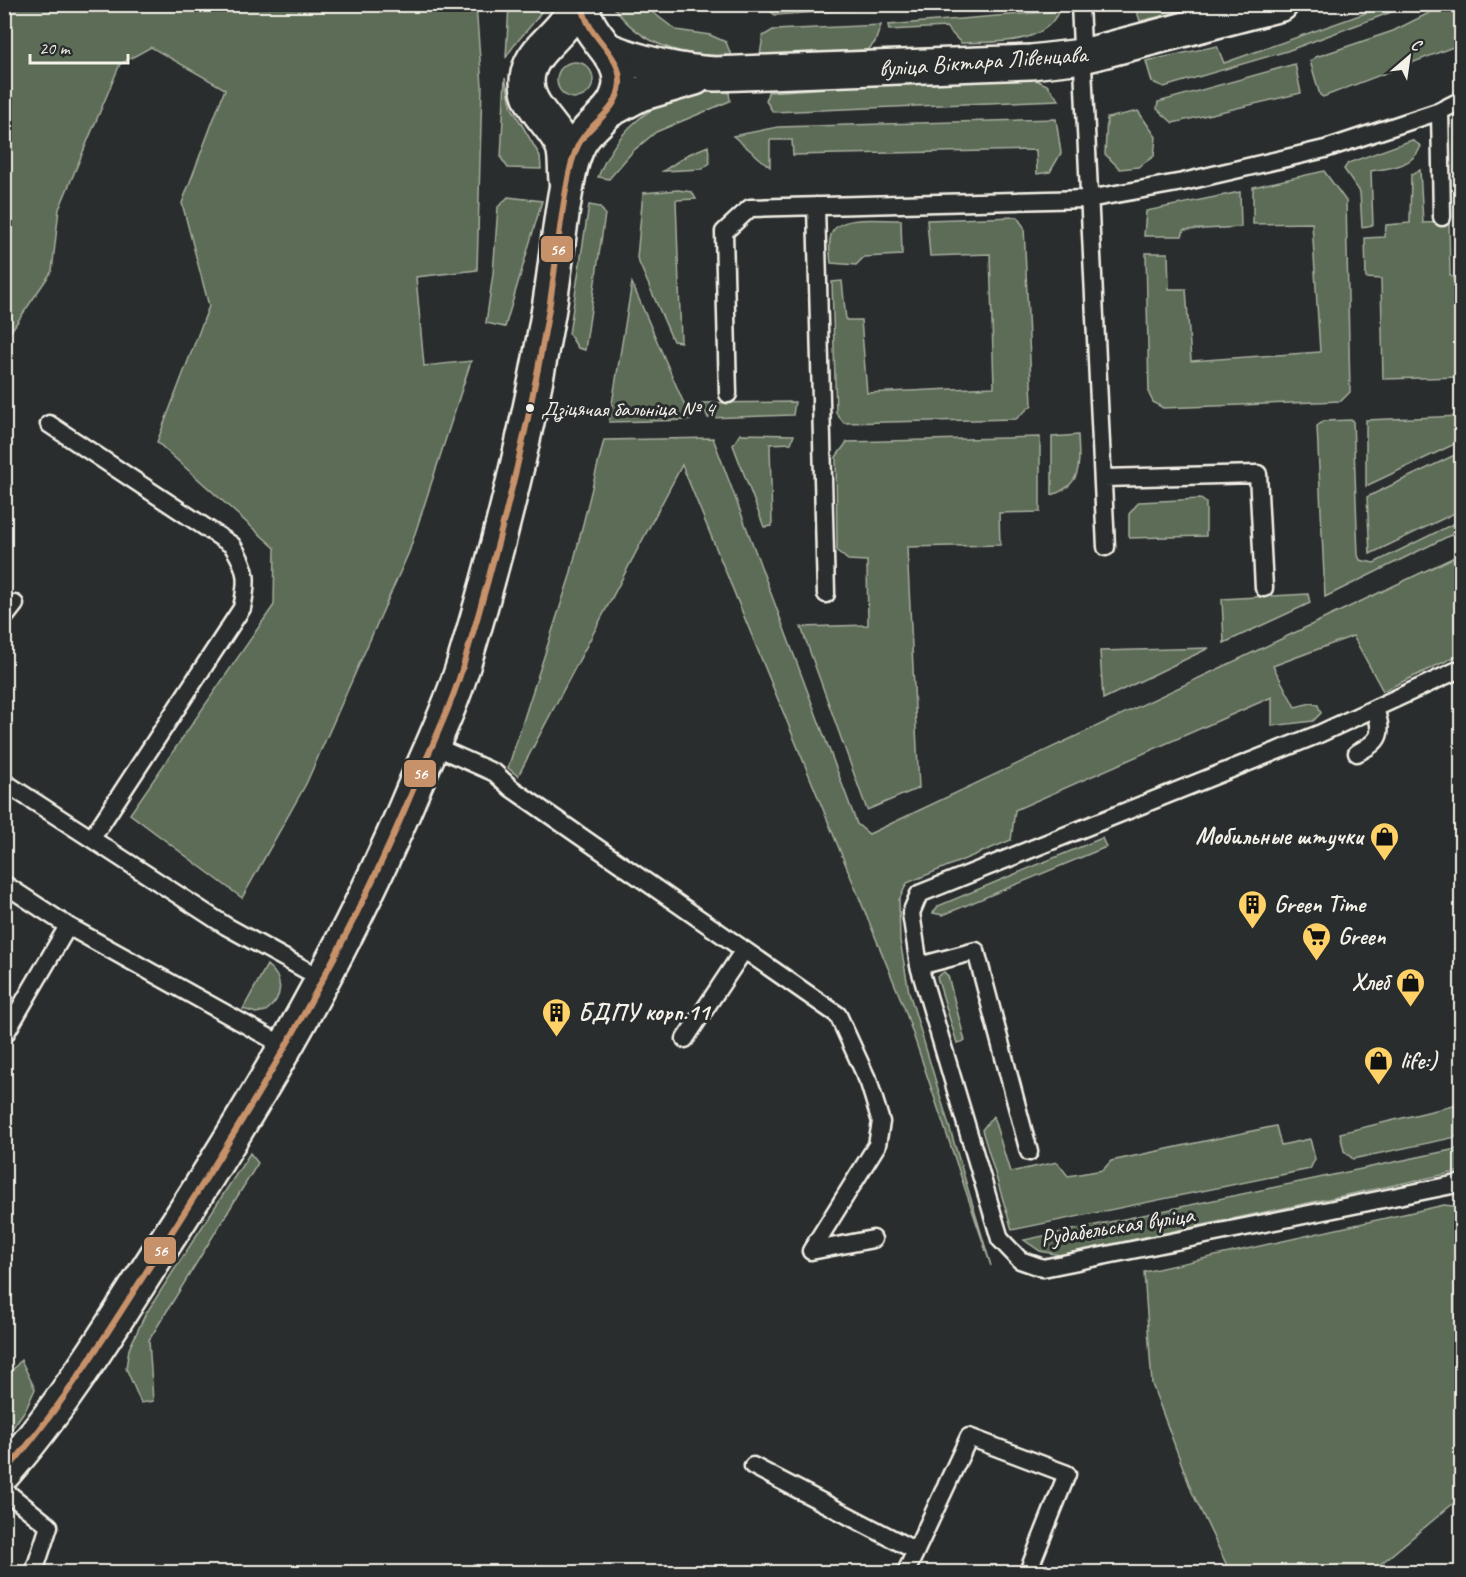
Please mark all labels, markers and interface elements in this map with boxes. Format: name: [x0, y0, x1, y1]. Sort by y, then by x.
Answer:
scale bar: [30, 27, 128, 65]
north arrow: [1379, 27, 1439, 87]
text: С: [1408, 34, 1426, 56]
text: 20 m: [39, 37, 72, 59]
street label: вуліца Віктара Лівенцава: [878, 39, 1090, 83]
line badge: 56: [540, 235, 574, 263]
text: 56: [550, 240, 566, 260]
place label: Дзіцячая бальніца № 4: [541, 395, 717, 423]
marker: Дзіцячая бальніца № 4: [524, 402, 536, 414]
line badge: 56: [403, 759, 437, 788]
text: 56: [413, 764, 429, 784]
shop icon: Мобильные штучки: [1368, 820, 1400, 862]
place label: Мобильные штучки: [1196, 821, 1366, 851]
building icon: Green Time: [1237, 888, 1269, 930]
place label: Green Time: [1274, 889, 1367, 919]
supermarket icon: Green: [1301, 920, 1333, 962]
place label: Green: [1338, 921, 1387, 951]
shop icon: Хлеб: [1394, 966, 1426, 1008]
place label: Хлеб: [1352, 967, 1394, 997]
building icon: БДПУ корп.11: [541, 996, 573, 1038]
place label: БДПУ корп.11: [578, 997, 712, 1027]
shop icon: life:): [1363, 1044, 1395, 1086]
place label: life:): [1400, 1045, 1439, 1075]
street label: Рудабельская вуліца: [1038, 1199, 1197, 1253]
line badge: 56: [143, 1236, 177, 1265]
text: 56: [153, 1241, 169, 1261]

